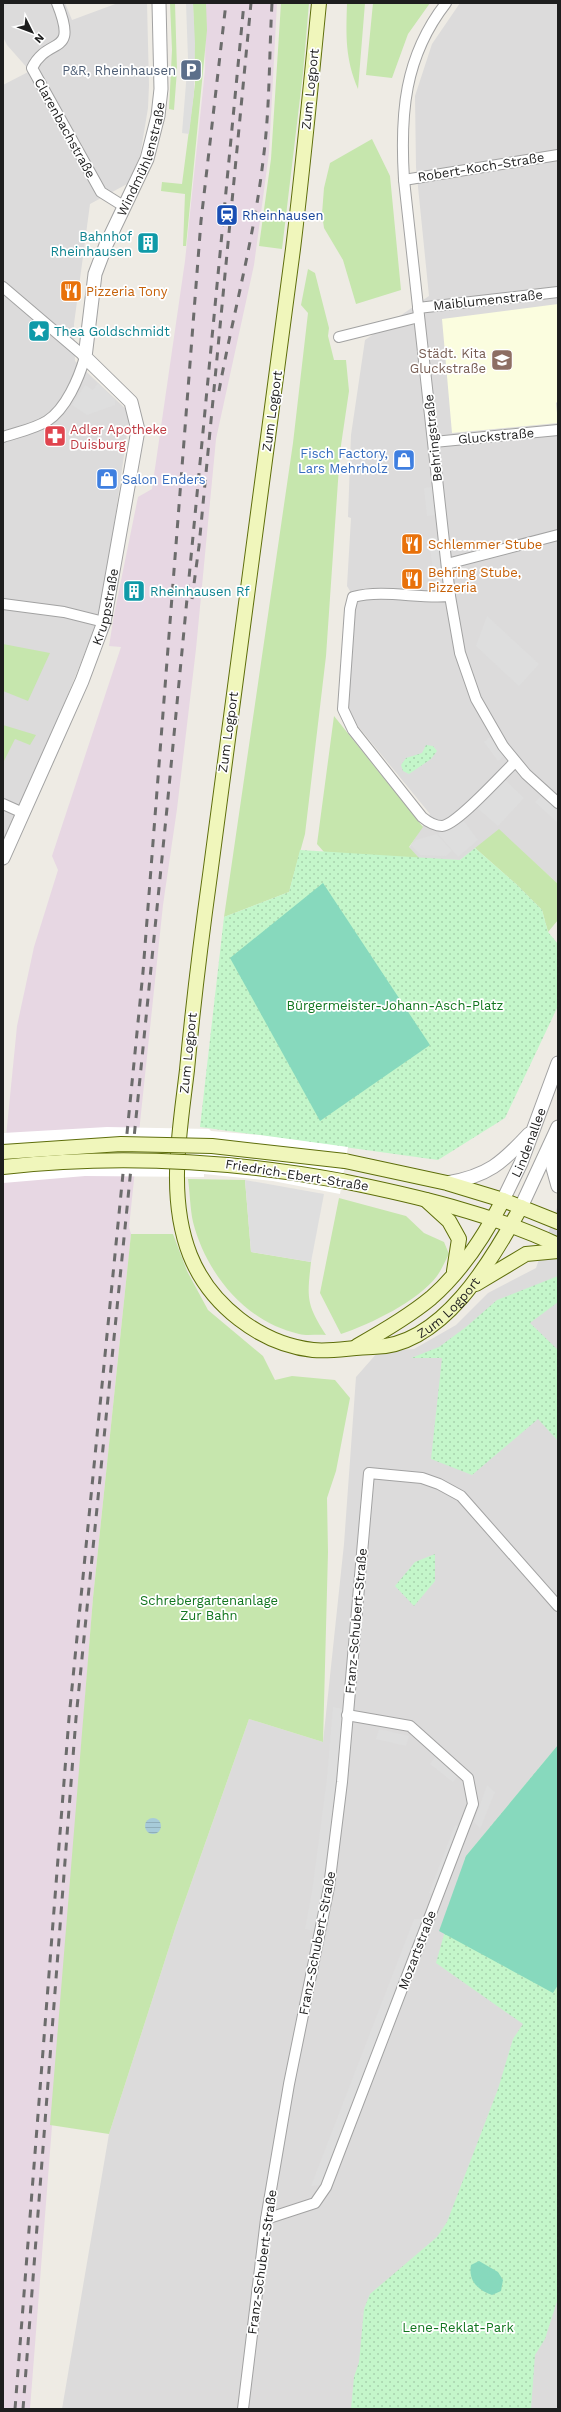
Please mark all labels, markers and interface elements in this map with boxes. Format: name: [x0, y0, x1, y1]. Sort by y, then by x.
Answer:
north arrow: [12, 12, 52, 52]
text: N: [32, 31, 47, 46]
street label: Zum Logport: [298, 47, 322, 130]
parking icon: P&R, Rheinhausen: [178, 57, 204, 83]
place label: P&R, Rheinhausen: [62, 63, 176, 78]
street label: Clarenbachstraße: [31, 75, 99, 181]
street label: Windmühlenstraße: [113, 101, 167, 218]
street label: Robert-Koch-Straße: [417, 150, 545, 184]
station icon: Rheinhausen: [214, 202, 240, 228]
place label: Rheinhausen: [242, 208, 323, 223]
place label: Bahnhof Rheinhausen: [51, 229, 132, 259]
building icon: Bahnhof Rheinhausen: [135, 230, 161, 256]
restaurant icon: Pizzeria Tony: [58, 278, 84, 304]
place label: Pizzeria Tony: [86, 284, 168, 299]
street label: Maiblumenstraße: [432, 287, 544, 313]
place icon: Thea Goldschmidt: [26, 318, 52, 344]
place label: Thea Goldschmidt: [54, 324, 170, 339]
place label: Städt. Kita Gluckstraße: [410, 346, 487, 376]
school or university icon: Städt. Kita Gluckstraße: [489, 347, 515, 373]
street label: Zum Logport: [259, 369, 285, 452]
street label: Behringstraße: [421, 393, 445, 483]
place label: Adler Apotheke Duisburg: [70, 422, 167, 452]
pharmacy icon: Adler Apotheke Duisburg: [42, 423, 68, 449]
street label: Gluckstraße: [457, 425, 535, 447]
place label: Fisch Factory, Lars Mehrholz: [298, 446, 388, 476]
shop icon: Fisch Factory, Lars Mehrholz: [391, 447, 417, 473]
shop icon: Salon Enders: [94, 466, 120, 492]
place label: Salon Enders: [122, 472, 206, 487]
restaurant icon: Schlemmer Stube: [399, 531, 425, 557]
place label: Schlemmer Stube: [428, 537, 542, 552]
place label: Behring Stube, Pizzeria: [428, 565, 521, 595]
restaurant icon: Behring Stube, Pizzeria: [399, 566, 425, 592]
street label: Kruppstraße: [89, 567, 121, 647]
building icon: Rheinhausen Rf: [121, 578, 147, 604]
place label: Rheinhausen Rf: [150, 584, 250, 599]
street label: Zum Logport: [215, 690, 241, 773]
park label: Bürgermeister-Johann-Asch-Platz: [287, 998, 504, 1013]
street label: Zum Logport: [176, 1011, 200, 1094]
street label: Lindenallee: [508, 1105, 548, 1180]
street label: Friedrich-Ebert-Straße: [224, 1156, 370, 1194]
street label: Zum Logport: [414, 1274, 483, 1341]
street label: Franz-Schubert-Straße: [342, 1547, 370, 1695]
park label: Schrebergartenanlage Zur Bahn: [140, 1593, 278, 1623]
street label: Franz-Schubert-Straße: [296, 1870, 338, 2016]
street label: Mozartstraße: [395, 1908, 439, 1992]
street label: Franz-Schubert-Straße: [244, 2189, 280, 2335]
park label: Lene-Reklat-Park: [402, 2320, 514, 2335]

